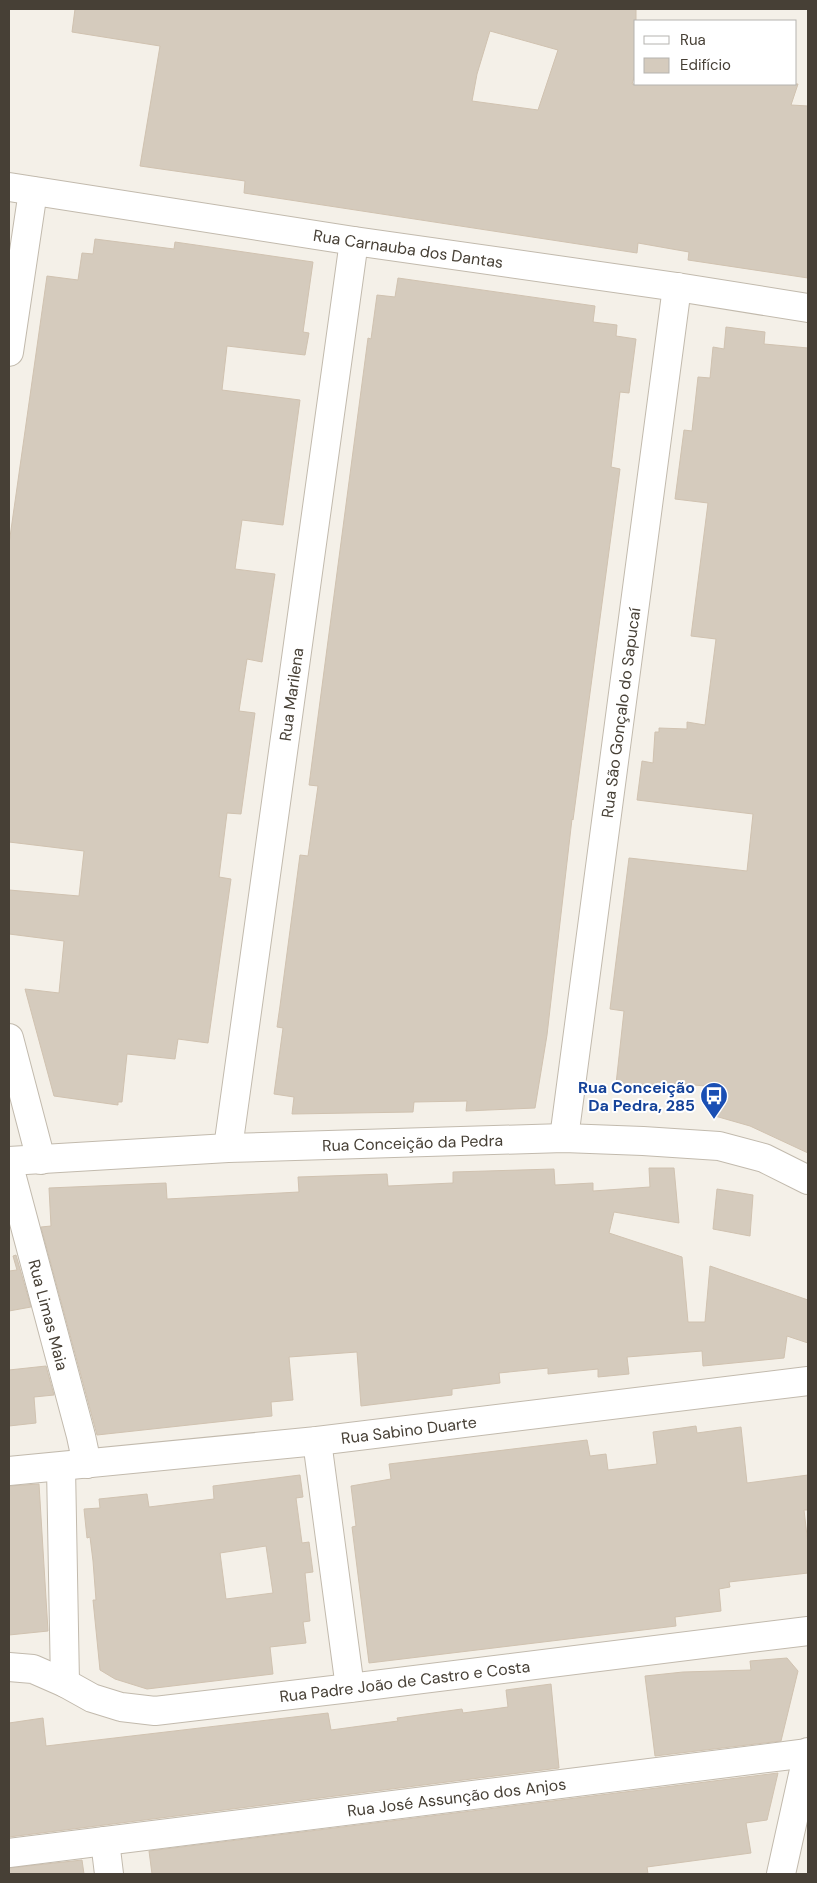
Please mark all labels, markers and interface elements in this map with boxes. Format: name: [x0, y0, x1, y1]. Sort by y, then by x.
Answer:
legend: [634, 20, 797, 85]
text: Rua: [680, 30, 706, 50]
text: Edifício: [680, 55, 731, 75]
street label: Rua Carnauba dos Dantas: [312, 225, 505, 273]
street label: Rua São Gonçalo do Sapucaí: [597, 606, 645, 819]
street label: Rua Marilena: [275, 646, 308, 743]
place label: Rua Conceição Da Pedra, 285: [578, 1077, 695, 1116]
bus stop icon: Rua Conceição Da Pedra, 285: [699, 1081, 729, 1120]
street label: Rua Conceição da Pedra: [322, 1130, 503, 1156]
street label: Rua Limas Maia: [23, 1257, 73, 1373]
street label: Rua Sabino Duarte: [340, 1412, 478, 1449]
street label: Rua Padre João de Castro e Costa: [278, 1656, 531, 1707]
street label: Rua José Assunção dos Anjos: [346, 1773, 567, 1822]

